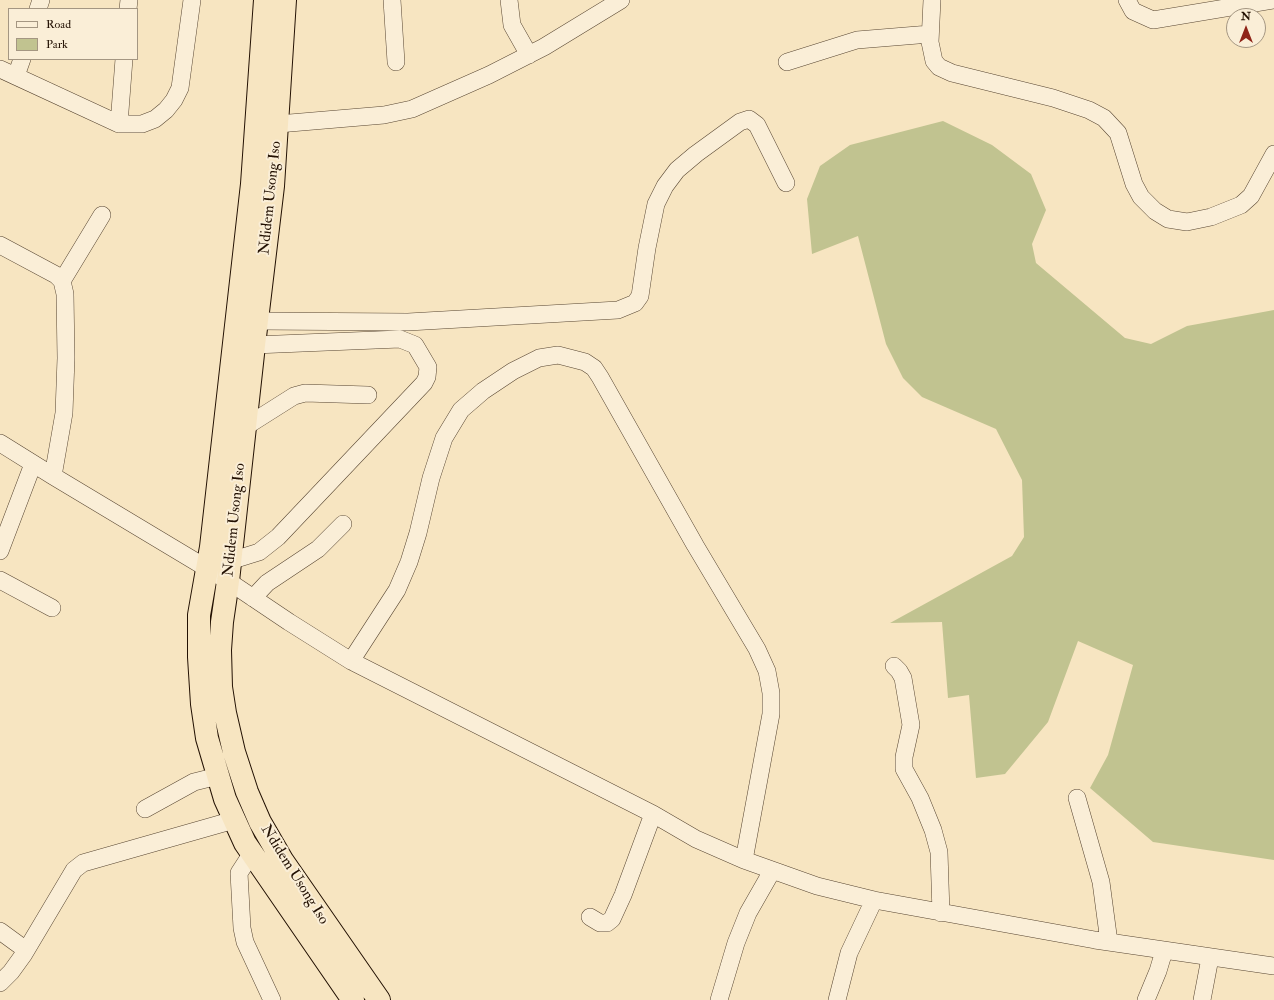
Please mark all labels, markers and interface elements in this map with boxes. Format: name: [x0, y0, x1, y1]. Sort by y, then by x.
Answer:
legend: [8, 8, 138, 60]
north arrow: [1226, 8, 1266, 48]
text: N: [1241, 10, 1251, 23]
text: Road: [46, 17, 71, 32]
text: Park: [46, 37, 68, 52]
street label: Ndidem Usong Iso: [256, 140, 286, 256]
street label: Ndidem Usong Iso: [220, 462, 250, 578]
street label: Ndidem Usong Iso: [256, 822, 332, 928]

